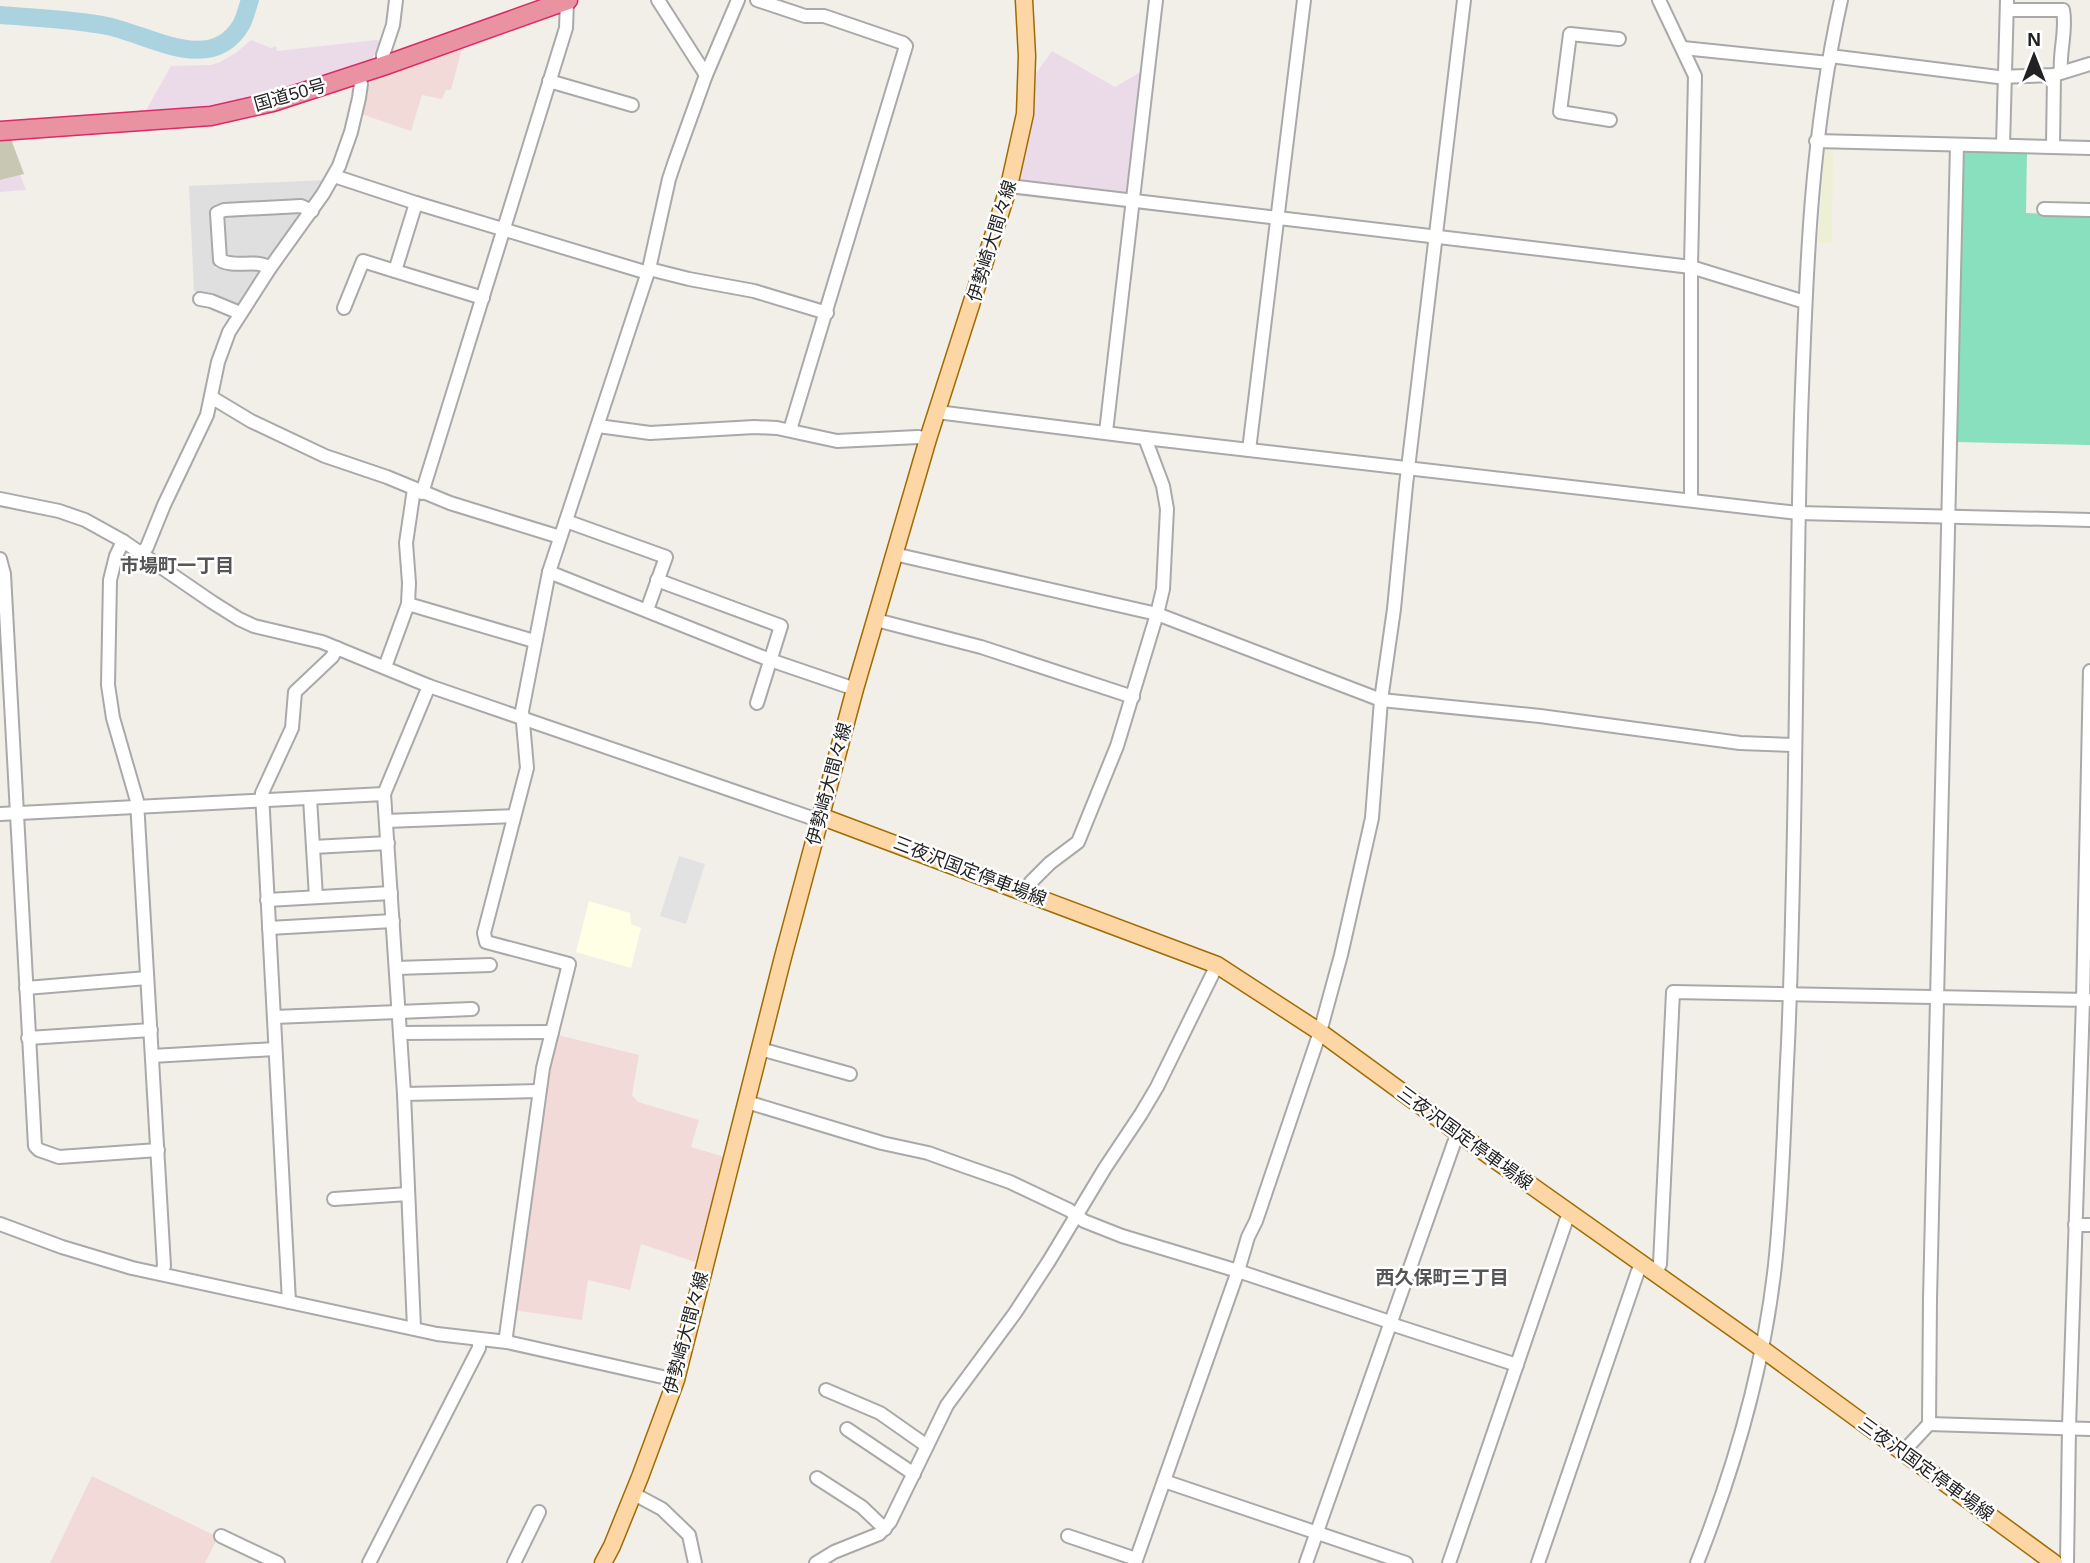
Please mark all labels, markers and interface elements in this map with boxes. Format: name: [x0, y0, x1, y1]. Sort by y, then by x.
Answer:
north arrow: [1999, 21, 2069, 91]
text: N: [2027, 29, 2041, 50]
street label: 国道50号: [252, 75, 328, 115]
street label: 伊勢崎大間々線: [964, 178, 1020, 304]
district label: 市場町一丁目: [120, 555, 234, 576]
street label: 伊勢崎大間々線: [803, 721, 855, 847]
street label: 三夜沢国定停車場線: [891, 833, 1049, 909]
street label: 三夜沢国定停車場線: [1394, 1082, 1536, 1194]
district label: 西久保町三丁目: [1375, 1267, 1509, 1288]
street label: 伊勢崎大間々線: [660, 1270, 712, 1396]
street label: 三夜沢国定停車場線: [1855, 1413, 1997, 1525]

